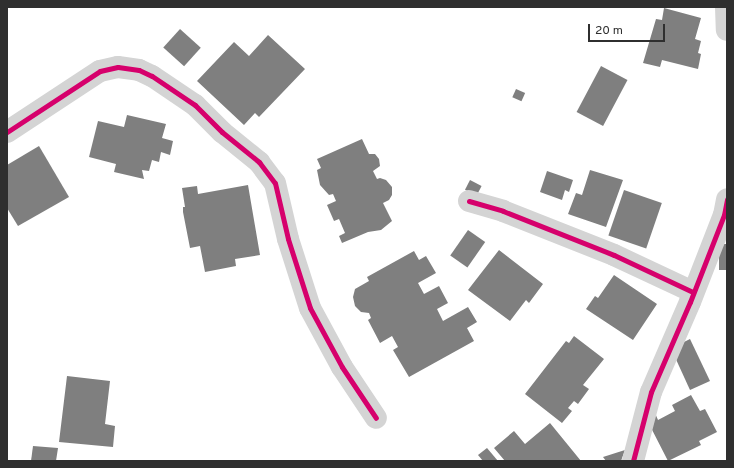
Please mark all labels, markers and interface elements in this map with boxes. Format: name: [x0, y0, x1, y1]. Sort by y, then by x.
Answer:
scale bar: [590, 16, 667, 42]
text: 20 m: [595, 23, 623, 39]

